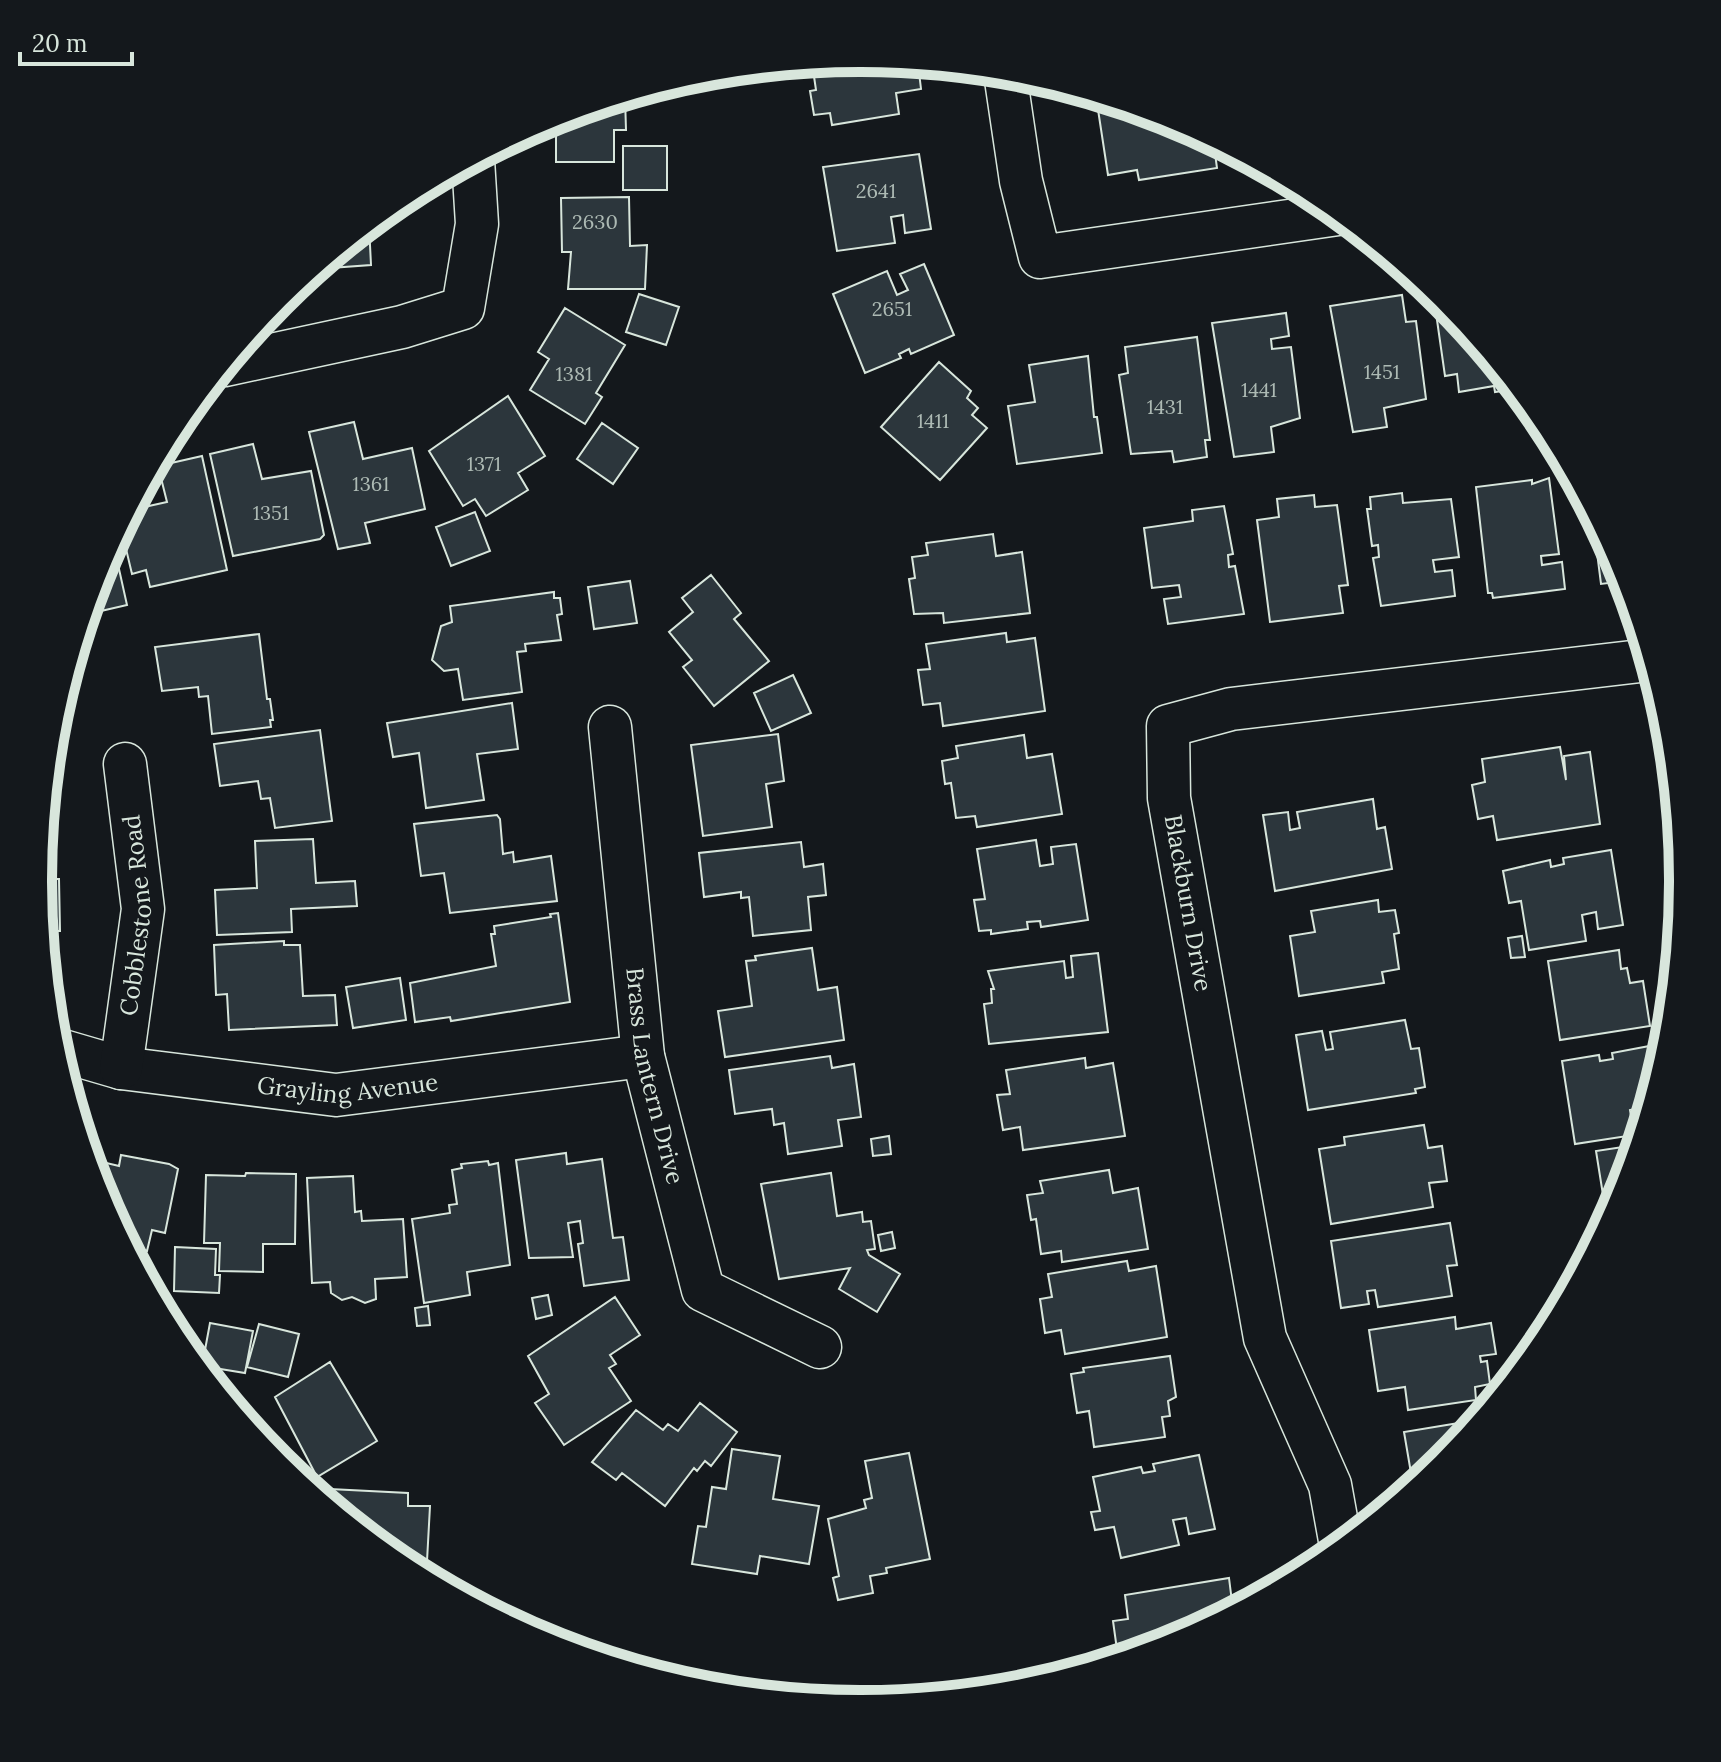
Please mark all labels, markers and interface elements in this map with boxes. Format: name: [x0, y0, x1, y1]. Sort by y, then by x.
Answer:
scale bar: [20, 16, 132, 66]
text: 20 m: [32, 28, 88, 59]
house number: 2641: [856, 178, 896, 203]
house number: 2630: [572, 209, 618, 234]
house number: 2651: [872, 296, 912, 321]
house number: 1451: [1364, 359, 1400, 384]
house number: 1381: [556, 361, 592, 386]
house number: 1441: [1241, 377, 1277, 402]
house number: 1431: [1147, 394, 1183, 419]
house number: 1411: [917, 408, 949, 433]
house number: 1371: [467, 451, 501, 476]
house number: 1361: [352, 471, 390, 496]
house number: 1351: [253, 500, 289, 525]
street label: Blackburn Drive: [1158, 812, 1219, 994]
street label: Cobblestone Road: [112, 813, 159, 1018]
street label: Brass Lantern Drive: [619, 966, 691, 1187]
street label: Grayling Avenue: [255, 1066, 440, 1110]

